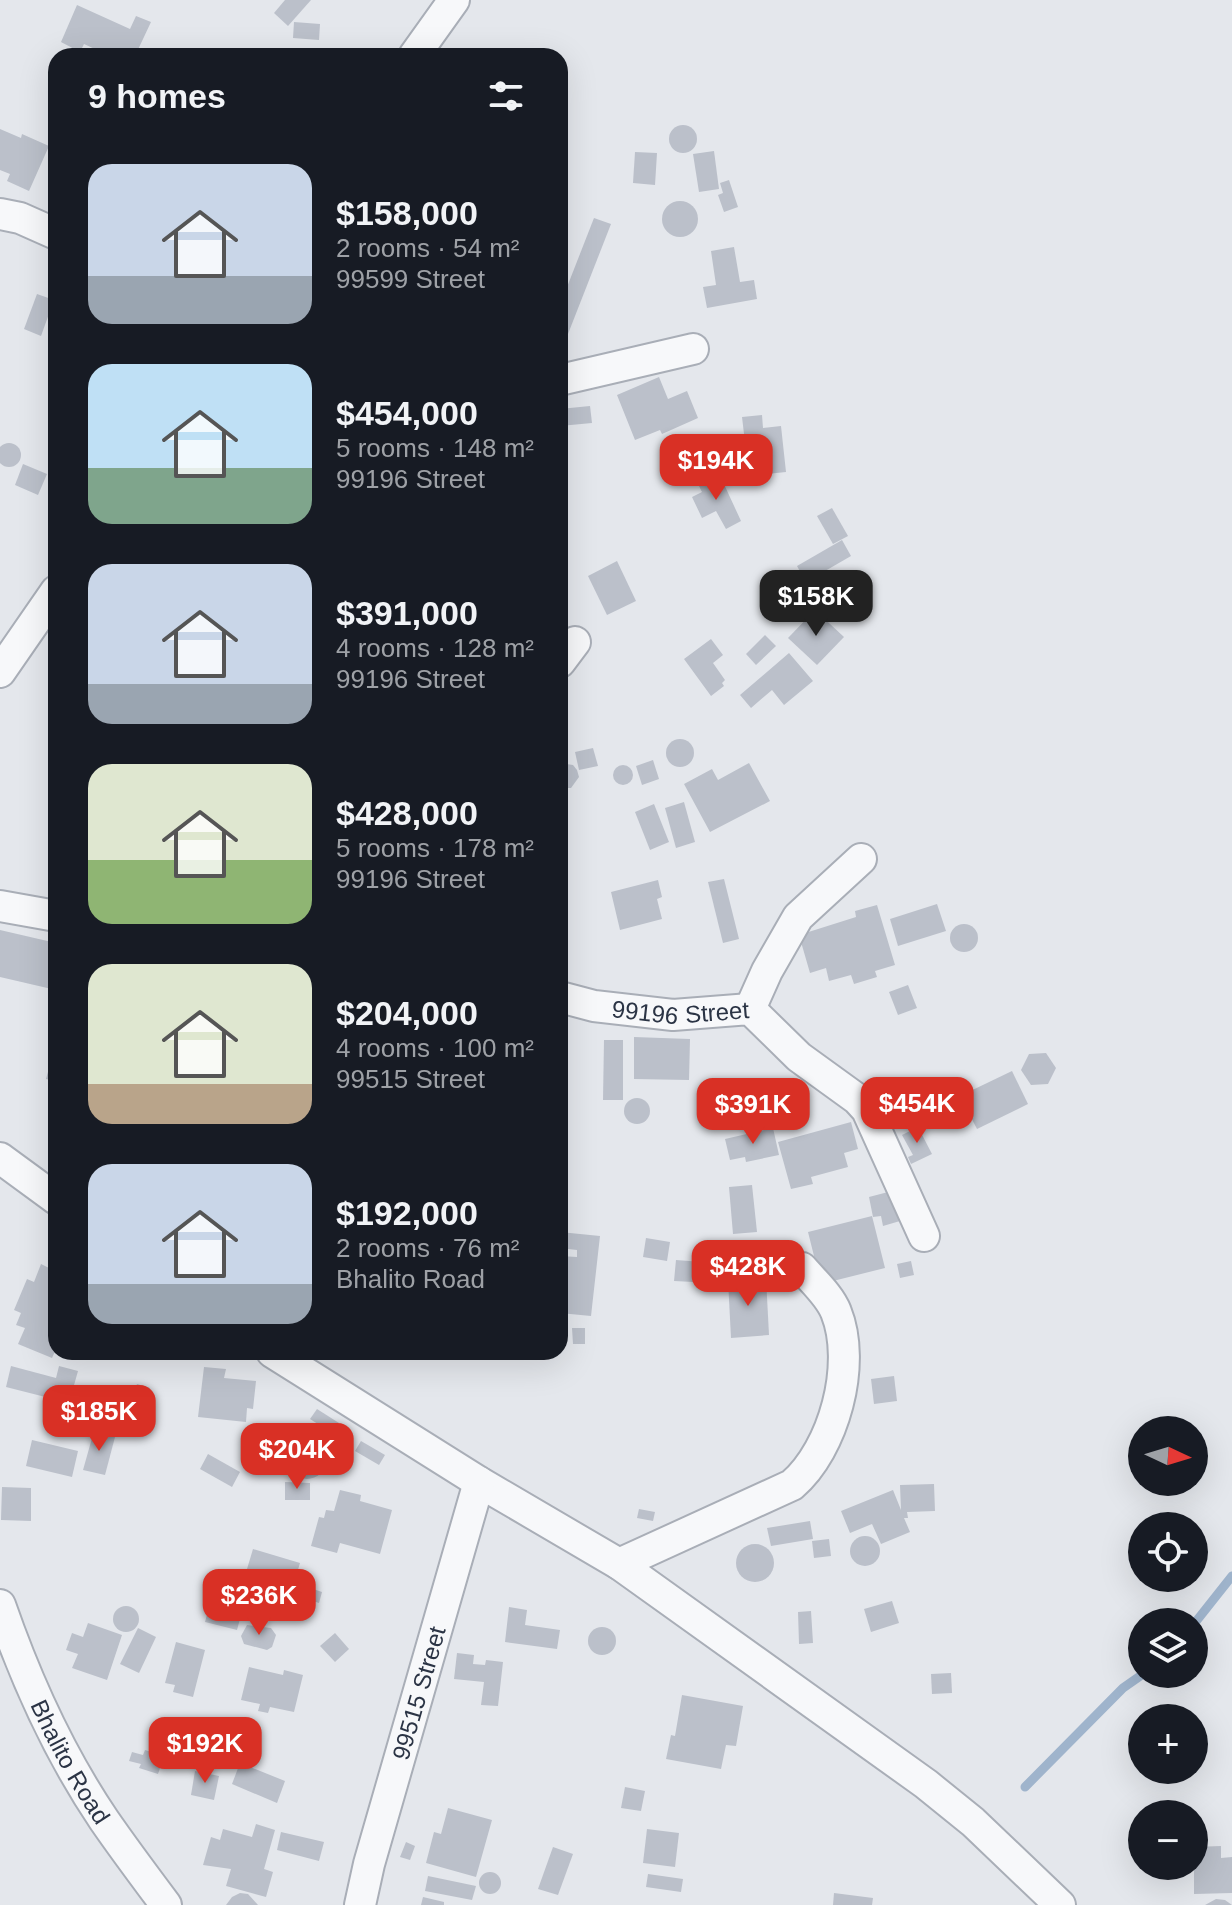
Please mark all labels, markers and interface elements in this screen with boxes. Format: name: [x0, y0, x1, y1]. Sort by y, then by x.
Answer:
icon: filters: [484, 74, 528, 118]
text: 9 homes: [88, 77, 226, 115]
text: $158,000: [336, 194, 478, 232]
icon: home: [152, 196, 248, 292]
text: 2 rooms · 54 m²: [336, 233, 520, 263]
text: 99599 Street: [336, 264, 485, 294]
text: $454,000: [336, 394, 478, 432]
icon: home: [152, 396, 248, 492]
text: 5 rooms · 148 m²: [336, 433, 534, 463]
pin: $194K: [660, 434, 772, 502]
text: $194K: [678, 445, 754, 475]
text: 99196 Street: [336, 464, 485, 494]
pin: $158K: [760, 570, 872, 638]
text: $158K: [778, 581, 854, 611]
text: $391,000: [336, 594, 478, 632]
icon: home: [152, 596, 248, 692]
text: 4 rooms · 128 m²: [336, 633, 534, 663]
text: 99196 Street: [336, 664, 485, 694]
text: $428,000: [336, 794, 478, 832]
icon: home: [152, 796, 248, 892]
text: 5 rooms · 178 m²: [336, 833, 534, 863]
text: 99196 Street: [336, 864, 485, 894]
text: $204,000: [336, 994, 478, 1032]
street label: 99196 Street: [610, 995, 750, 1029]
icon: home: [152, 996, 248, 1092]
text: 4 rooms · 100 m²: [336, 1033, 534, 1063]
text: 99515 Street: [336, 1064, 485, 1094]
pin: $454K: [861, 1077, 973, 1145]
pin: $391K: [697, 1078, 809, 1146]
text: $454K: [879, 1088, 955, 1118]
text: $391K: [715, 1089, 791, 1119]
text: $192,000: [336, 1194, 478, 1232]
icon: home: [152, 1196, 248, 1292]
text: 2 rooms · 76 m²: [336, 1233, 520, 1263]
pin: $428K: [692, 1240, 804, 1308]
text: $428K: [710, 1251, 786, 1281]
text: Bhalito Road: [336, 1264, 485, 1294]
pin: $185K: [43, 1385, 155, 1453]
text: $185K: [61, 1396, 137, 1426]
north arrow: [1128, 1416, 1208, 1496]
map controls: [1128, 1416, 1208, 1880]
pin: $204K: [241, 1423, 353, 1491]
text: $204K: [259, 1434, 335, 1464]
button: locate: [1128, 1512, 1208, 1592]
pin: $236K: [203, 1569, 315, 1637]
text: $236K: [221, 1580, 297, 1610]
button: layers: [1128, 1608, 1208, 1688]
street label: 99515 Street: [386, 1623, 450, 1763]
street label: Bhalito Road: [26, 1695, 116, 1829]
button: +: [1128, 1704, 1208, 1784]
pin: $192K: [149, 1717, 261, 1785]
text: $192K: [167, 1728, 243, 1758]
button: −: [1128, 1800, 1208, 1880]

